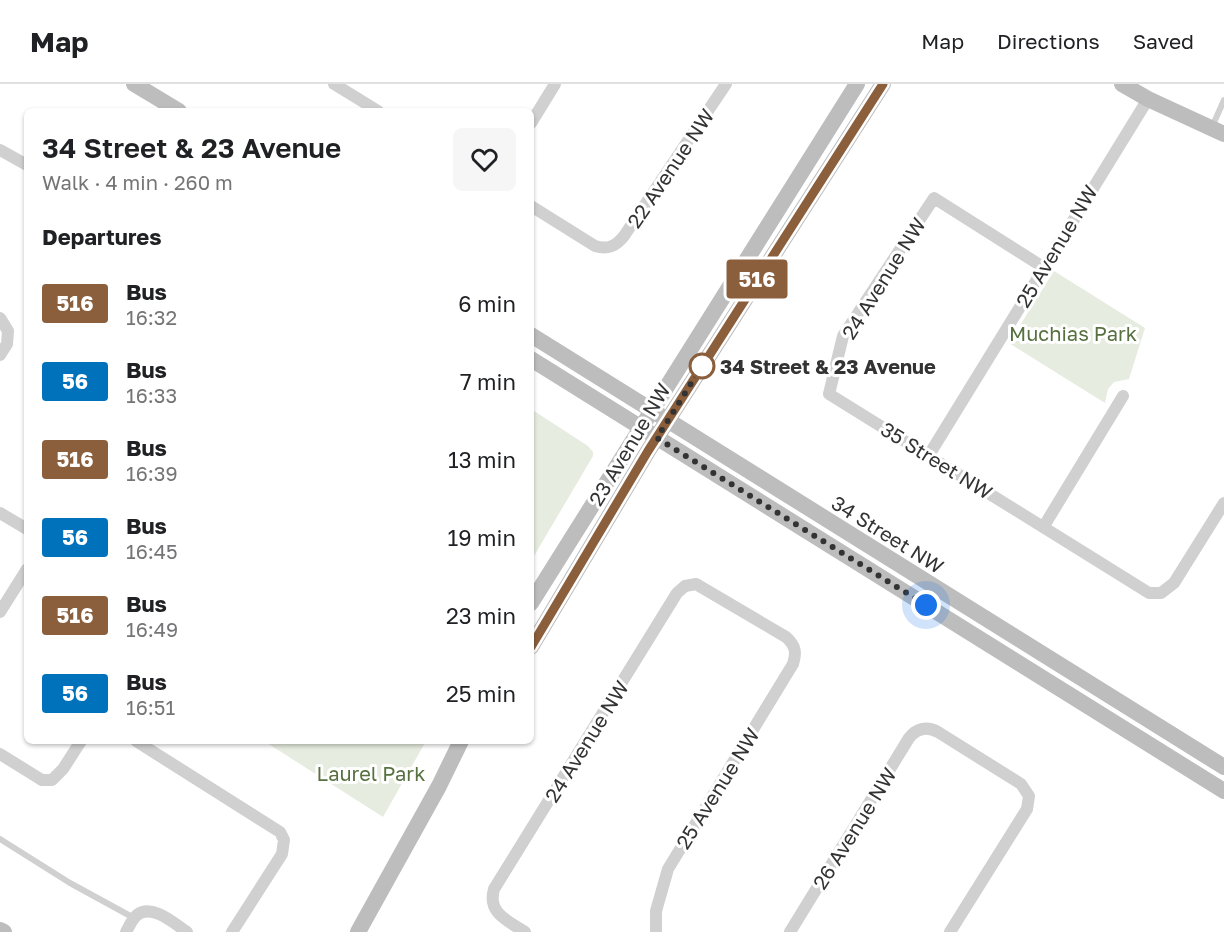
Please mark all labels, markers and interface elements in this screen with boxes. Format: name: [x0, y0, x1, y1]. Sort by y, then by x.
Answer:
text: Map: [30, 25, 88, 58]
text: Map: [921, 28, 964, 54]
text: Directions: [997, 28, 1100, 54]
text: Saved: [1133, 28, 1194, 54]
street label: 22 Avenue NW: [621, 104, 719, 232]
button: heart: [453, 128, 516, 191]
text: 34 Street & 23 Avenue: [42, 131, 341, 164]
text: Walk · 4 min · 260 m: [42, 170, 233, 194]
street label: 25 Avenue NW: [1010, 181, 1102, 311]
street label: 24 Avenue NW: [836, 213, 930, 343]
text: Departures: [42, 223, 161, 250]
line badge: 516: [722, 260, 792, 298]
text: 516: [739, 266, 775, 292]
text: Bus: [126, 278, 167, 305]
text: 516: [57, 290, 93, 316]
text: 6 min: [458, 290, 516, 317]
text: 16:32: [126, 305, 177, 329]
park label: Muchias Park: [1009, 321, 1137, 345]
marker: 34 Street & 23 Avenue: [689, 353, 715, 379]
place label: 34 Street & 23 Avenue: [720, 354, 936, 378]
text: Bus: [126, 356, 167, 383]
text: 56: [62, 368, 88, 394]
text: 7 min: [460, 368, 516, 395]
street label: 23 Avenue NW: [583, 379, 675, 509]
text: 16:33: [126, 383, 177, 407]
street label: 35 Street NW: [877, 416, 997, 504]
text: Bus: [126, 434, 167, 461]
text: 516: [57, 446, 93, 472]
text: 13 min: [448, 446, 516, 473]
text: 16:39: [126, 461, 178, 485]
street label: 34 Street NW: [828, 490, 948, 578]
text: Bus: [126, 512, 167, 539]
text: 56: [62, 524, 88, 550]
text: 19 min: [448, 524, 516, 551]
text: 16:45: [126, 539, 178, 563]
text: Bus: [126, 590, 167, 617]
your location: [911, 590, 941, 620]
text: 516: [57, 602, 93, 628]
text: 23 min: [446, 602, 516, 629]
text: 16:49: [126, 617, 178, 641]
text: Bus: [126, 668, 167, 695]
street label: 24 Avenue NW: [539, 676, 633, 806]
text: 56: [62, 680, 88, 706]
text: 25 min: [446, 680, 516, 707]
text: 16:51: [126, 695, 175, 719]
street label: 25 Avenue NW: [670, 723, 764, 853]
park label: Laurel Park: [317, 761, 425, 785]
street label: 26 Avenue NW: [807, 763, 901, 893]

